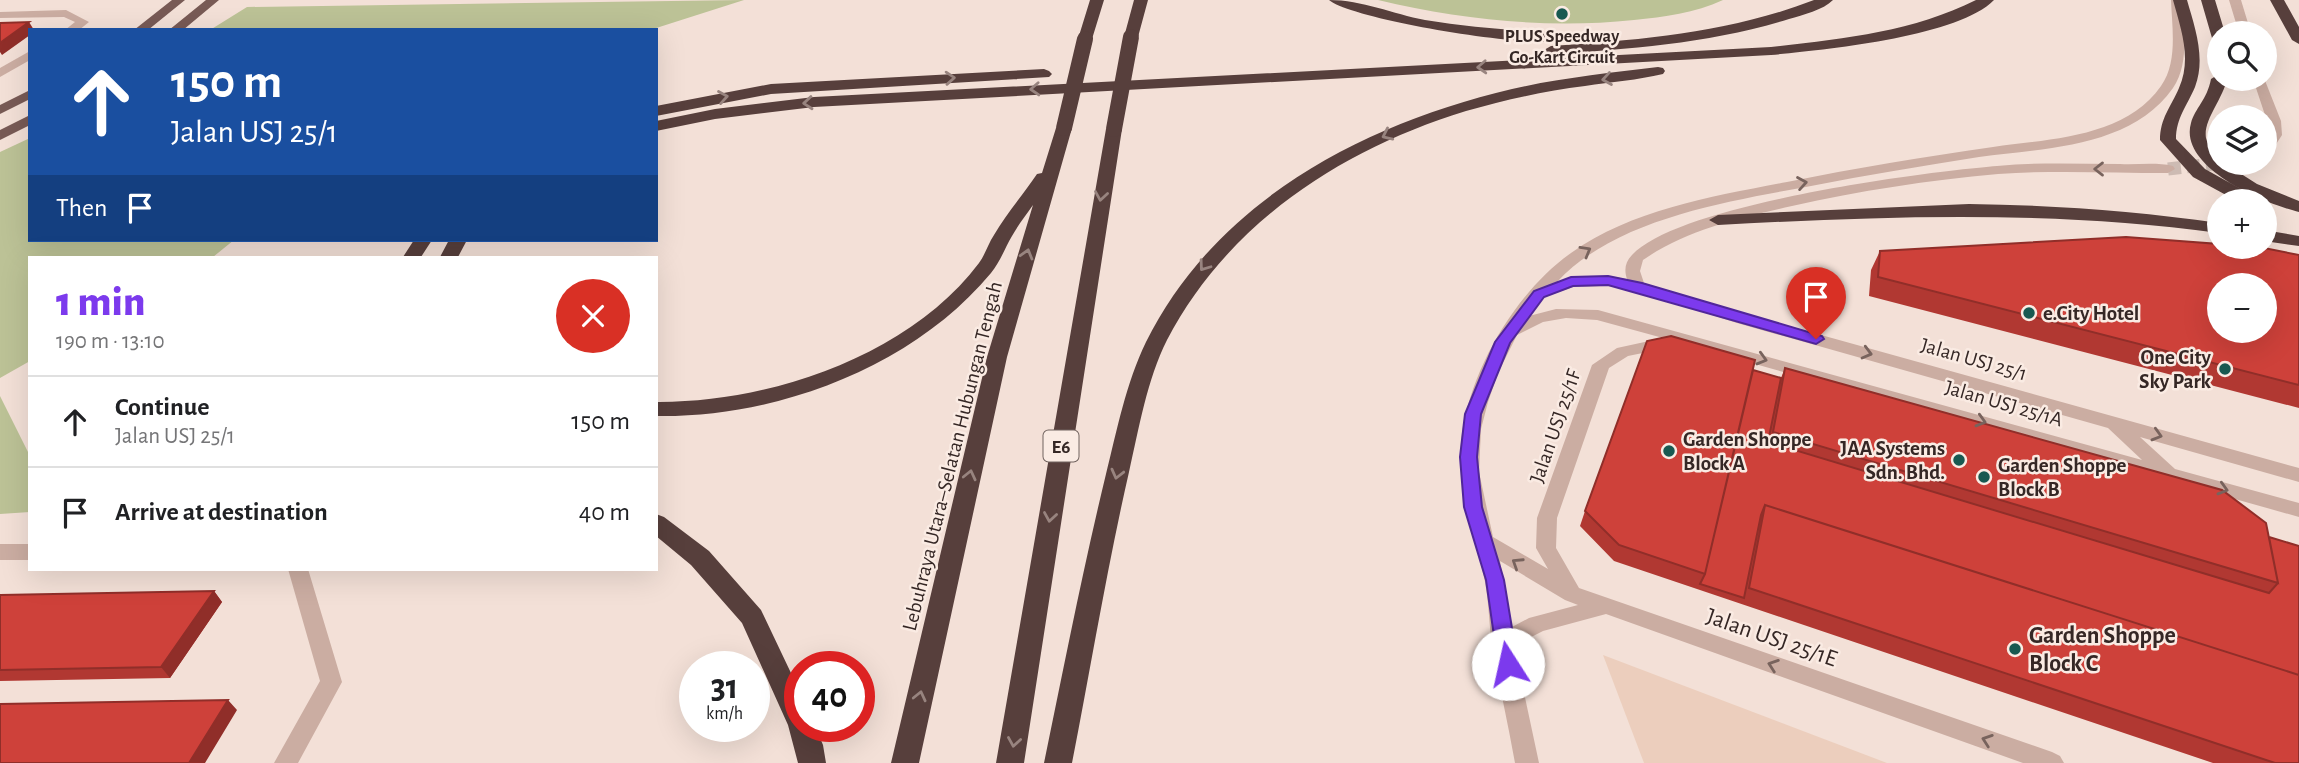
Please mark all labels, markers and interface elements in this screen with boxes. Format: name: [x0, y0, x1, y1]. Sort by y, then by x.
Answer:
marker: PLUS Speedway Go-Kart Circuit: [1554, 6, 1570, 22]
map controls: [2207, 21, 2277, 343]
button: search: [2207, 21, 2277, 91]
place label: PLUS Speedway Go-Kart Circuit: [1505, 28, 1620, 67]
icon: ahead: [56, 56, 147, 147]
text: 150 m: [171, 58, 282, 107]
one-way arrow: [1477, 60, 1488, 75]
one-way arrow: [944, 71, 955, 86]
one-way arrow: [1601, 71, 1613, 86]
one-way arrow: [1029, 81, 1040, 96]
one-way arrow: [717, 90, 729, 105]
one-way arrow: [802, 95, 813, 110]
button: layers: [2207, 105, 2277, 175]
text: Jalan USJ 25/1: [171, 116, 338, 148]
one-way arrow: [1382, 127, 1394, 141]
one-way arrow: [2094, 161, 2104, 177]
one-way arrow: [1796, 176, 1808, 191]
icon: arrive: [121, 189, 159, 227]
button: +: [2207, 189, 2277, 259]
one-way arrow: [1094, 190, 1109, 201]
text: Then: [56, 195, 107, 221]
one-way arrow: [1578, 246, 1591, 259]
one-way arrow: [1018, 249, 1033, 261]
one-way arrow: [1200, 258, 1212, 271]
pin: [1786, 267, 1846, 339]
button: −: [2207, 273, 2277, 343]
icon: arrive: [1797, 278, 1835, 316]
button: close: [556, 279, 630, 353]
street label: Lebuhraya Utara–Selatan Hubungan Tengah: [899, 279, 1006, 633]
text: 1 min: [56, 281, 145, 323]
place label: e.City Hotel: [2043, 303, 2139, 324]
marker: e.City Hotel: [2021, 305, 2037, 321]
text: 190 m · 13:10: [56, 330, 165, 353]
street label: Jalan USJ 25/1: [1918, 334, 2029, 385]
one-way arrow: [1861, 345, 1873, 359]
place label: One City Sky Park: [2139, 347, 2212, 392]
one-way arrow: [1755, 351, 1767, 365]
marker: One City Sky Park: [2217, 361, 2233, 377]
street label: Jalan USJ 25/1F: [1526, 366, 1585, 486]
street label: Jalan USJ 25/1A: [1943, 377, 2065, 430]
text: Continue: [115, 394, 210, 420]
icon: ahead: [56, 403, 94, 441]
text: 150 m: [571, 408, 630, 434]
one-way arrow: [1974, 412, 1986, 427]
text: Jalan USJ 25/1: [115, 425, 235, 448]
one-way arrow: [2150, 426, 2162, 441]
place label: Garden Shoppe Block A: [1683, 429, 1812, 474]
road number: E6: [1044, 430, 1078, 462]
place label: JAA Systems Sdn. Bhd.: [1840, 438, 1945, 483]
marker: Garden Shoppe Block A: [1661, 443, 1677, 459]
marker: JAA Systems Sdn. Bhd.: [1951, 452, 1967, 468]
place label: Garden Shoppe Block B: [1998, 455, 2127, 500]
one-way arrow: [1111, 468, 1125, 480]
one-way arrow: [962, 469, 976, 481]
marker: Garden Shoppe Block B: [1976, 469, 1992, 485]
one-way arrow: [2217, 481, 2229, 495]
icon: arrive: [56, 494, 94, 532]
text: Arrive at destination: [115, 499, 328, 525]
text: 40 m: [579, 499, 630, 525]
one-way arrow: [1043, 511, 1058, 523]
one-way arrow: [1512, 558, 1525, 571]
street label: Jalan USJ 25/1E: [1703, 604, 1841, 672]
place label: Garden Shoppe Block C: [2029, 624, 2176, 676]
position arrow: [1471, 627, 1545, 701]
marker: Garden Shoppe Block C: [2007, 641, 2023, 657]
speed limit sign: 40: [784, 651, 875, 742]
one-way arrow: [1767, 659, 1779, 673]
text: 31: [711, 670, 738, 705]
one-way arrow: [912, 690, 926, 702]
text: km/h: [706, 705, 743, 723]
one-way arrow: [1982, 734, 1994, 748]
one-way arrow: [1007, 736, 1022, 748]

